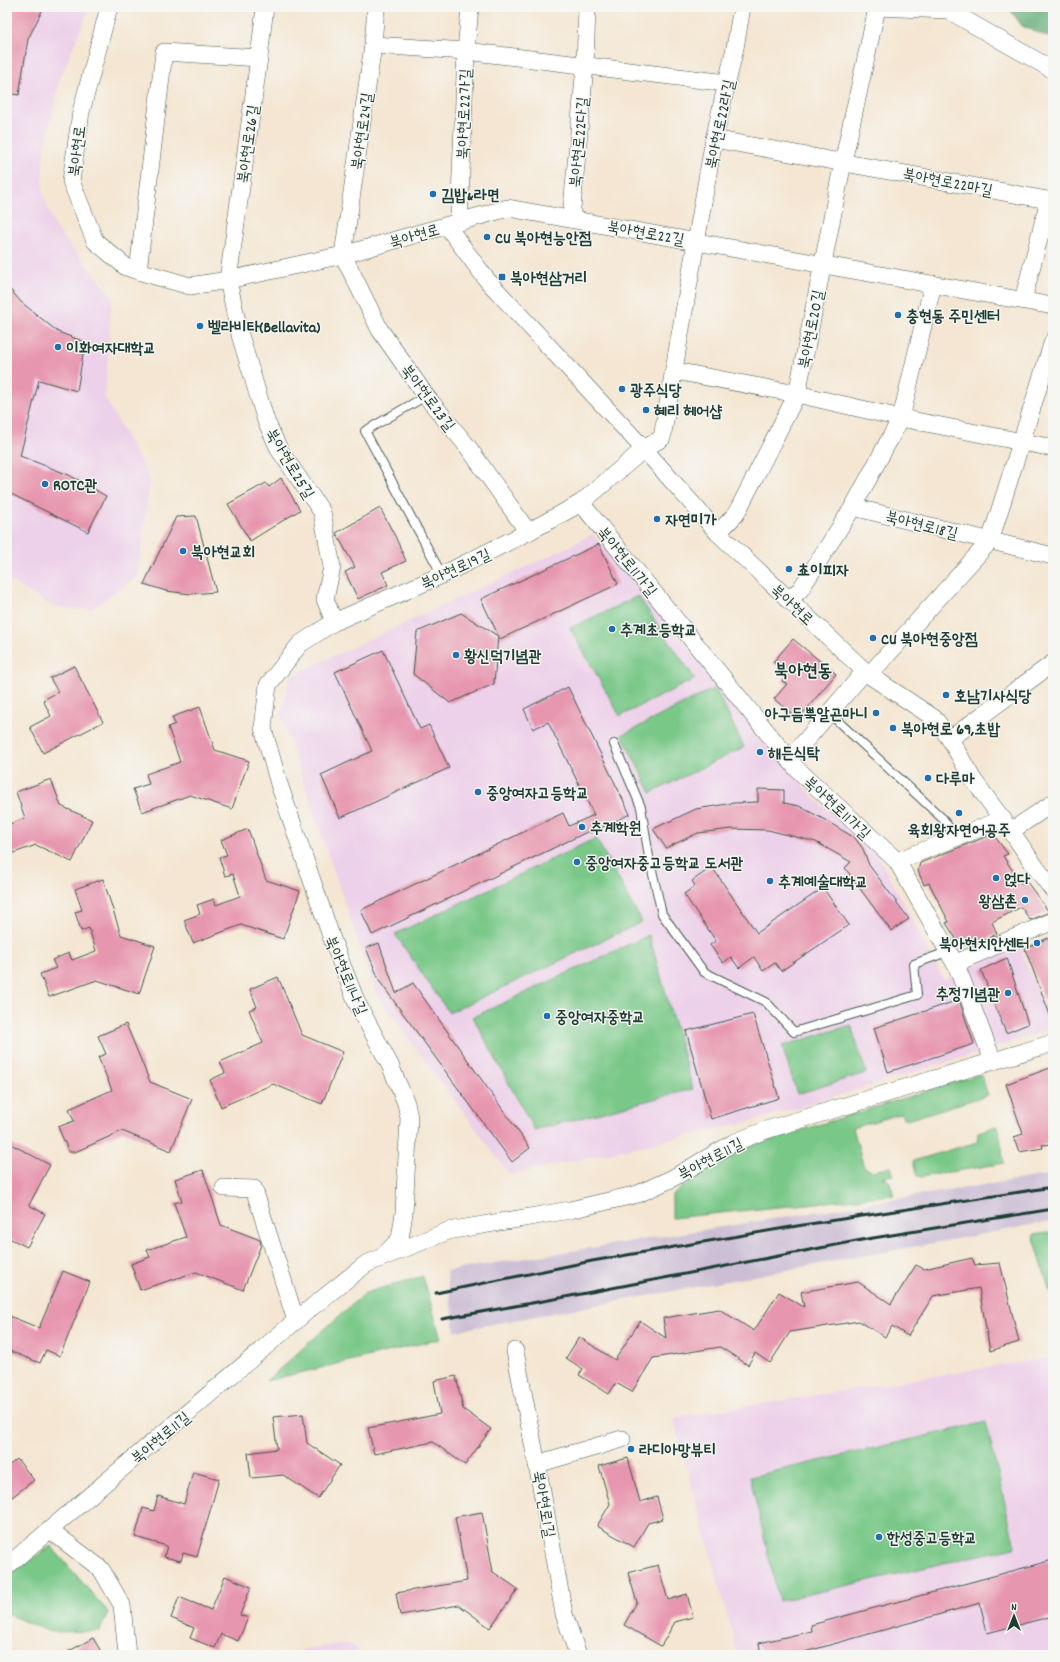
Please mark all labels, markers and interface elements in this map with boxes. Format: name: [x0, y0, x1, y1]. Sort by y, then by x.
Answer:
street label: 북아현로22가길: [452, 68, 479, 160]
street label: 북아현로22라길: [701, 77, 742, 172]
street label: 북아현로24길: [347, 91, 380, 172]
street label: 북아현로22다길: [565, 96, 596, 189]
street label: 북아현로26길: [233, 103, 266, 185]
street label: 북아현로: [64, 124, 93, 178]
street label: 북아현로22마길: [901, 163, 995, 203]
place label: 김밥&라면: [441, 185, 500, 208]
marker: 김밥&라면: [428, 189, 438, 199]
street label: 북아현로22길: [605, 216, 686, 253]
street label: 북아현로: [387, 219, 443, 256]
place label: CU 북아현능안점: [495, 228, 592, 251]
marker: CU 북아현능안점: [482, 232, 492, 242]
place label: 북아현삼거리: [510, 268, 587, 291]
marker: 북아현삼거리: [497, 272, 507, 282]
street label: 북아현로20길: [794, 288, 831, 371]
place label: 충현동 주민센터: [906, 306, 1000, 329]
marker: 충현동 주민센터: [893, 310, 903, 320]
place label: 벨라비타(Bellavita): [208, 317, 320, 340]
marker: 벨라비타(Bellavita): [195, 321, 205, 331]
place label: 이화여자대학교: [66, 338, 156, 361]
marker: 이화여자대학교: [53, 342, 63, 352]
street label: 북아현로23길: [394, 360, 460, 437]
place label: 광주식당: [630, 380, 682, 403]
marker: 광주식당: [617, 384, 627, 394]
place label: 혜리 헤어샵: [653, 401, 722, 424]
marker: 혜리 헤어샵: [641, 405, 651, 415]
street label: 북아현로25길: [259, 425, 319, 504]
place label: ROTC관: [53, 475, 97, 498]
marker: ROTC관: [40, 479, 50, 489]
street label: 북아현로18길: [883, 506, 960, 547]
place label: 자연미가: [665, 510, 717, 533]
marker: 자연미가: [652, 514, 662, 524]
street label: 북아현로11가길: [591, 523, 662, 603]
place label: 북아현교회: [191, 542, 255, 565]
street label: 북아현로19길: [417, 544, 495, 597]
marker: 북아현교회: [178, 546, 188, 556]
place label: 쵸이피자: [797, 560, 849, 583]
marker: 쵸이피자: [784, 564, 794, 574]
street label: 북아현로: [765, 580, 818, 632]
place label: 추계초등학교: [620, 620, 697, 643]
marker: 추계초등학교: [607, 624, 617, 634]
place label: CU 북아현중앙점: [881, 629, 978, 652]
marker: CU 북아현중앙점: [868, 633, 878, 643]
place label: 황신덕기념관: [464, 646, 541, 669]
marker: 황신덕기념관: [451, 650, 461, 660]
district label: 북아현동: [774, 660, 832, 685]
place label: 호남기사식당: [954, 686, 1031, 709]
marker: 호남기사식당: [941, 690, 951, 700]
place label: 아구듬뿍알곤마니: [764, 704, 868, 727]
marker: 아구듬뿍알곤마니: [871, 708, 881, 718]
place label: 북아현로 69,초밥: [901, 719, 1000, 742]
marker: 북아현로 69,초밥: [888, 723, 898, 733]
place label: 해든식탁: [767, 743, 820, 766]
marker: 해든식탁: [755, 747, 765, 757]
place label: 다루마: [936, 769, 975, 792]
street label: 북아현로11가길: [798, 772, 875, 846]
marker: 다루마: [923, 773, 933, 783]
place label: 중앙여자고등학교: [486, 783, 589, 806]
marker: 중앙여자고등학교: [473, 787, 483, 797]
marker: 육회왕자연어공주: [954, 808, 964, 818]
place label: 추계학원: [590, 818, 642, 841]
place label: 육회왕자연어공주: [908, 820, 1011, 843]
marker: 추계학원: [577, 822, 587, 832]
place label: 중앙여자중고등학교 도서관: [585, 853, 743, 876]
marker: 중앙여자중고등학교 도서관: [572, 857, 582, 867]
place label: 얹다: [1004, 869, 1031, 892]
place label: 추계예술대학교: [778, 872, 868, 895]
marker: 얹다: [991, 873, 1001, 883]
marker: 추계예술대학교: [765, 876, 775, 886]
place label: 왕삼촌: [978, 891, 1017, 914]
marker: 왕삼촌: [1020, 895, 1030, 905]
street label: 북아현로11나길: [318, 933, 372, 1019]
place label: 북아현치안센터: [939, 934, 1029, 957]
marker: 북아현치안센터: [1032, 938, 1042, 948]
place label: 추정기념관: [936, 984, 1000, 1007]
marker: 추정기념관: [1003, 988, 1013, 998]
place label: 중앙여자중학교: [555, 1007, 645, 1030]
marker: 중앙여자중학교: [542, 1011, 552, 1021]
street label: 북아현로11길: [674, 1133, 748, 1187]
street label: 북아현로11길: [127, 1407, 196, 1471]
place label: 라디아망뷰티: [639, 1440, 716, 1463]
marker: 라디아망뷰티: [626, 1444, 636, 1454]
street label: 북아현로1길: [525, 1469, 560, 1540]
place label: 한성중고등학교: [886, 1528, 977, 1551]
marker: 한성중고등학교: [874, 1532, 884, 1542]
north arrow: [994, 1596, 1034, 1636]
text: N: [1011, 1600, 1017, 1616]

